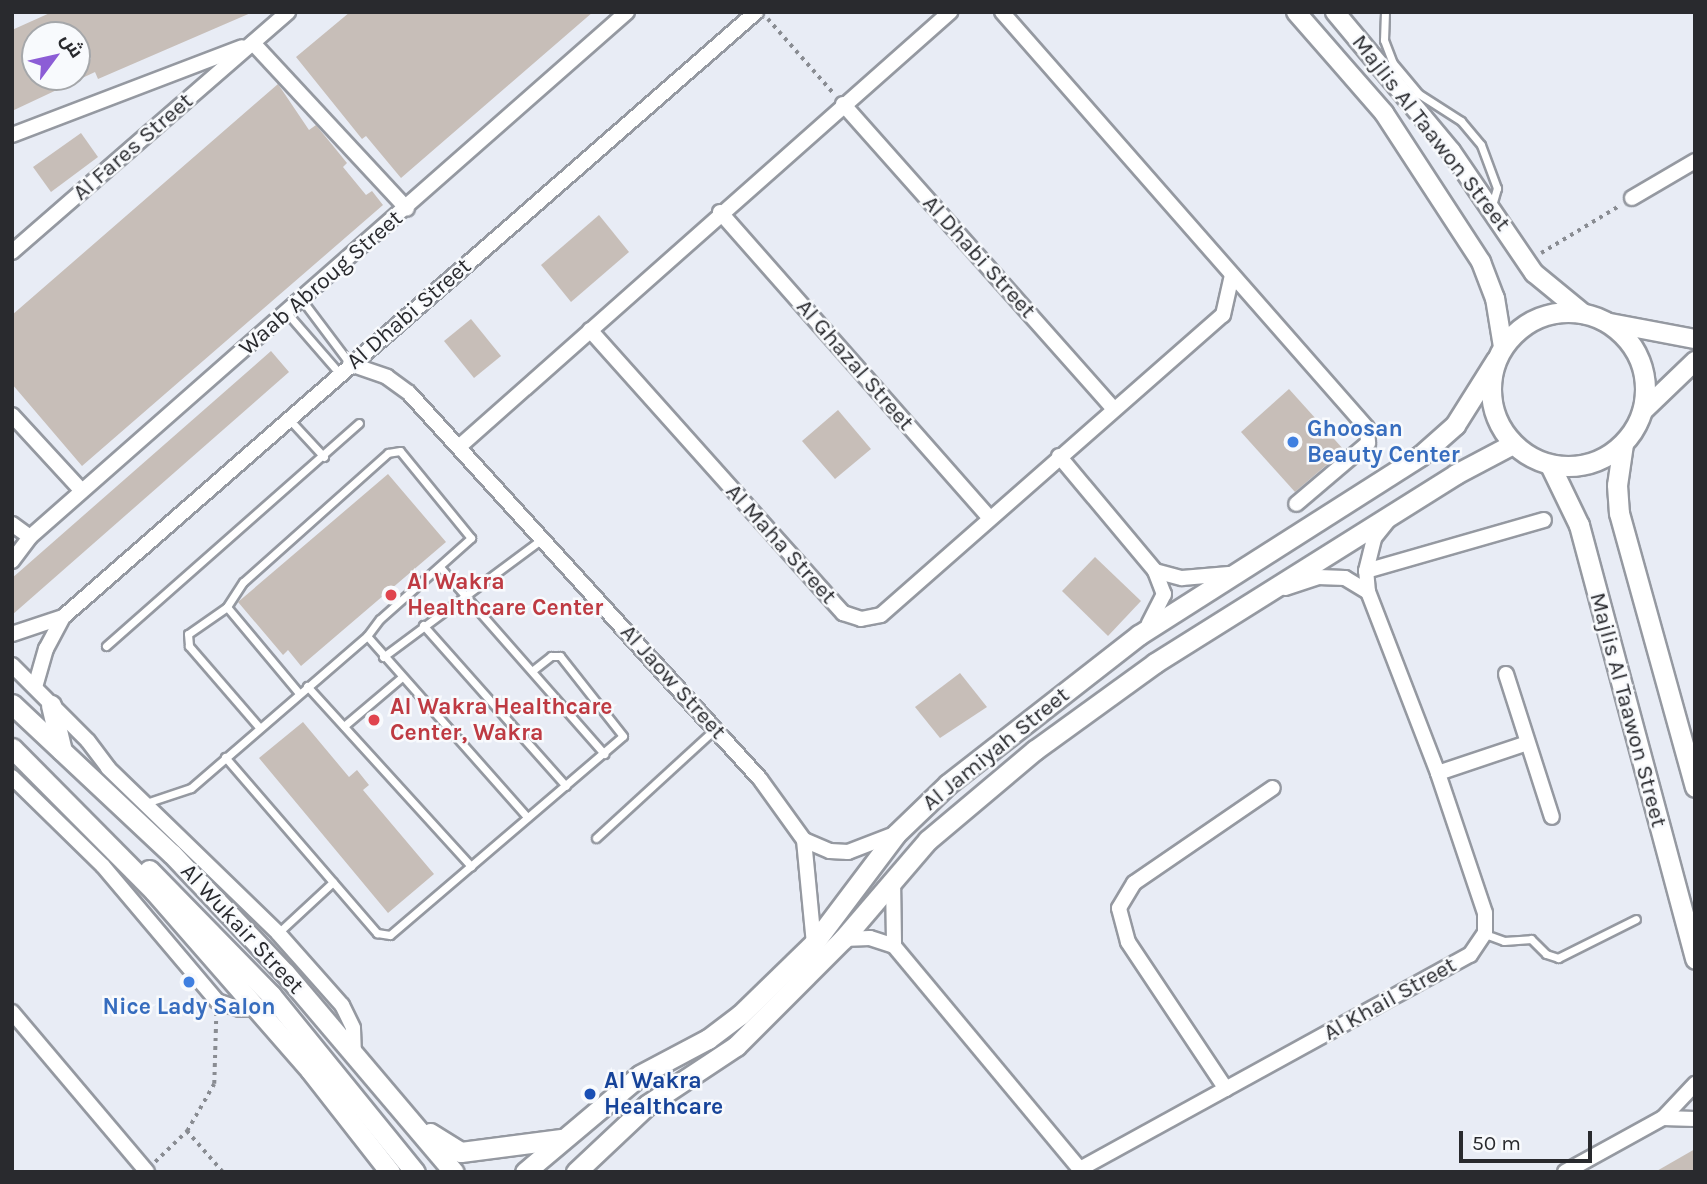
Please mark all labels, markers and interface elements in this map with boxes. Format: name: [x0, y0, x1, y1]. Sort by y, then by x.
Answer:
north arrow: [21, 21, 91, 91]
text: ش: [56, 29, 88, 62]
street label: Majlis Al Taawon Street: [1346, 29, 1516, 237]
street label: Al Fares Street: [67, 87, 199, 207]
street label: Al Dhabi Street: [917, 190, 1041, 324]
street label: Waab Abroug Street: [234, 205, 408, 361]
street label: Al Dhabi Street: [341, 252, 477, 376]
street label: Al Ghazal Street: [790, 294, 920, 436]
place label: Ghoosan Beauty Center: [1307, 415, 1460, 469]
marker: Ghoosan Beauty Center: [1285, 434, 1301, 450]
street label: Al Maha Street: [720, 478, 842, 610]
place label: Al Wakra Healthcare Center: [407, 568, 603, 622]
marker: Al Wakra Healthcare Center: [381, 585, 401, 605]
street label: Majlis Al Taawon Street: [1583, 590, 1673, 830]
street label: Al Jaow Street: [614, 619, 732, 745]
street label: Al Jamiyah Street: [917, 681, 1075, 817]
place label: Al Wakra Healthcare Center, Wakra: [390, 693, 613, 747]
marker: Al Wakra Healthcare Center, Wakra: [364, 710, 384, 730]
street label: Al Wukair Street: [175, 858, 309, 1000]
street label: Al Khail Street: [1319, 951, 1461, 1047]
marker: Nice Lady Salon: [181, 974, 197, 990]
place label: Nice Lady Salon: [102, 993, 276, 1021]
place label: Al Wakra Healthcare: [604, 1067, 723, 1121]
marker: Al Wakra Healthcare: [582, 1086, 598, 1102]
scale bar: [1462, 1118, 1595, 1162]
text: 50 m: [1472, 1131, 1521, 1155]

